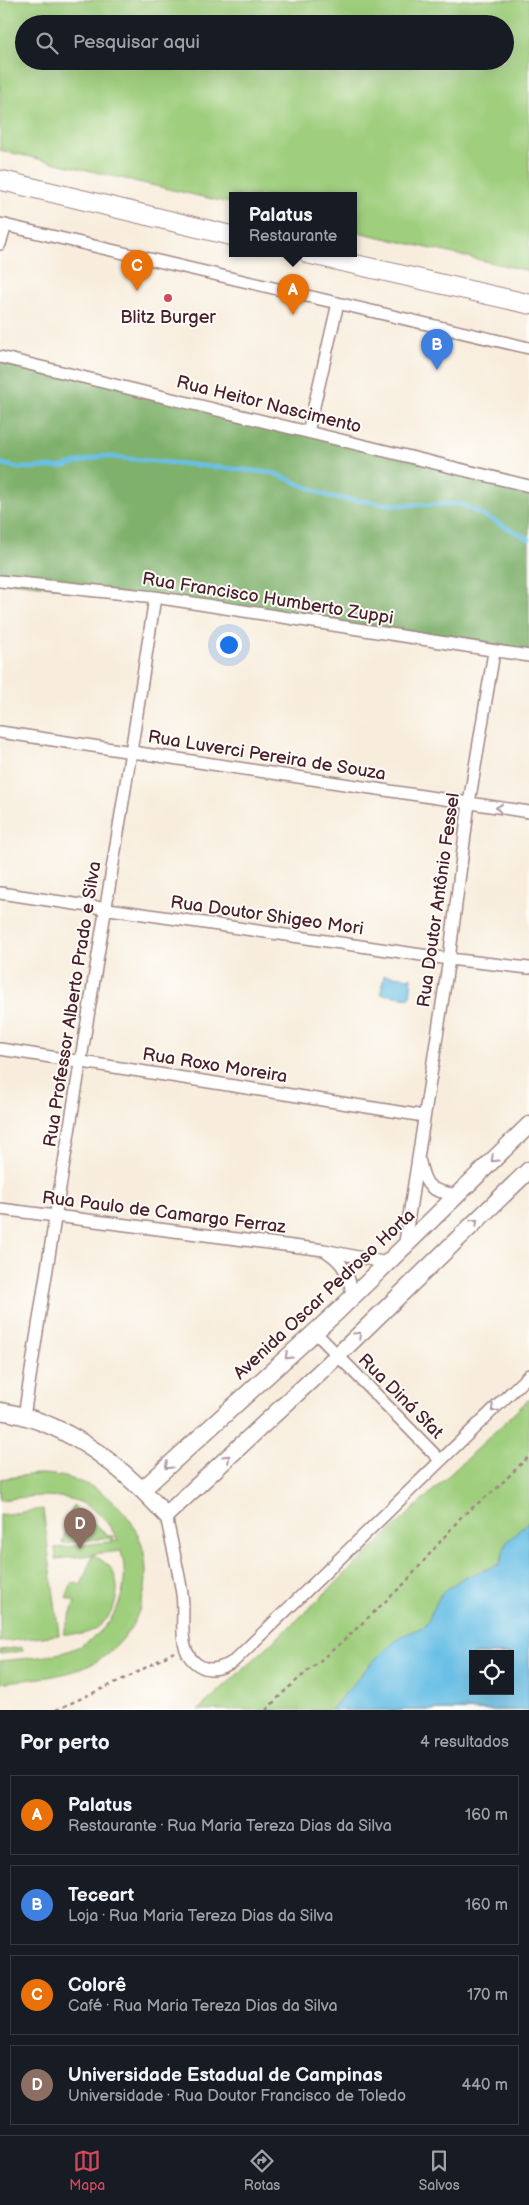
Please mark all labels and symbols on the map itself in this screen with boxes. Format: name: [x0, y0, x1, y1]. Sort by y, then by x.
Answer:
pin: C: [121, 250, 153, 291]
pin: A: [277, 274, 309, 315]
marker: Blitz Burger: [162, 292, 174, 304]
place label: Blitz Burger: [120, 307, 216, 328]
pin: B: [421, 329, 453, 370]
street label: Rua Heitor Nascimento: [174, 371, 364, 438]
street label: Rua Francisco Humberto Zuppi: [141, 568, 395, 629]
your location: [216, 632, 242, 658]
street label: Rua Luverci Pereira de Souza: [146, 726, 387, 785]
street label: Rua Doutor Antônio Fessel: [413, 791, 464, 1009]
one-way arrow: [495, 803, 503, 813]
street label: Rua Professor Alberto Prado e Silva: [40, 860, 105, 1148]
street label: Rua Doutor Shigeo Mori: [169, 892, 365, 939]
street label: Rua Roxo Moreira: [141, 1044, 289, 1087]
one-way arrow: [491, 1153, 500, 1162]
street label: Rua Paulo de Camargo Ferraz: [41, 1187, 287, 1238]
street label: Avenida Oscar Pedroso Horta: [229, 1205, 419, 1384]
one-way arrow: [469, 1219, 478, 1228]
one-way arrow: [353, 1332, 362, 1341]
street label: Rua Diná Sfat: [354, 1349, 448, 1444]
one-way arrow: [285, 1350, 294, 1359]
one-way arrow: [491, 1403, 500, 1412]
one-way arrow: [222, 1455, 231, 1464]
one-way arrow: [165, 1460, 174, 1469]
pin: D: [64, 1508, 96, 1549]

